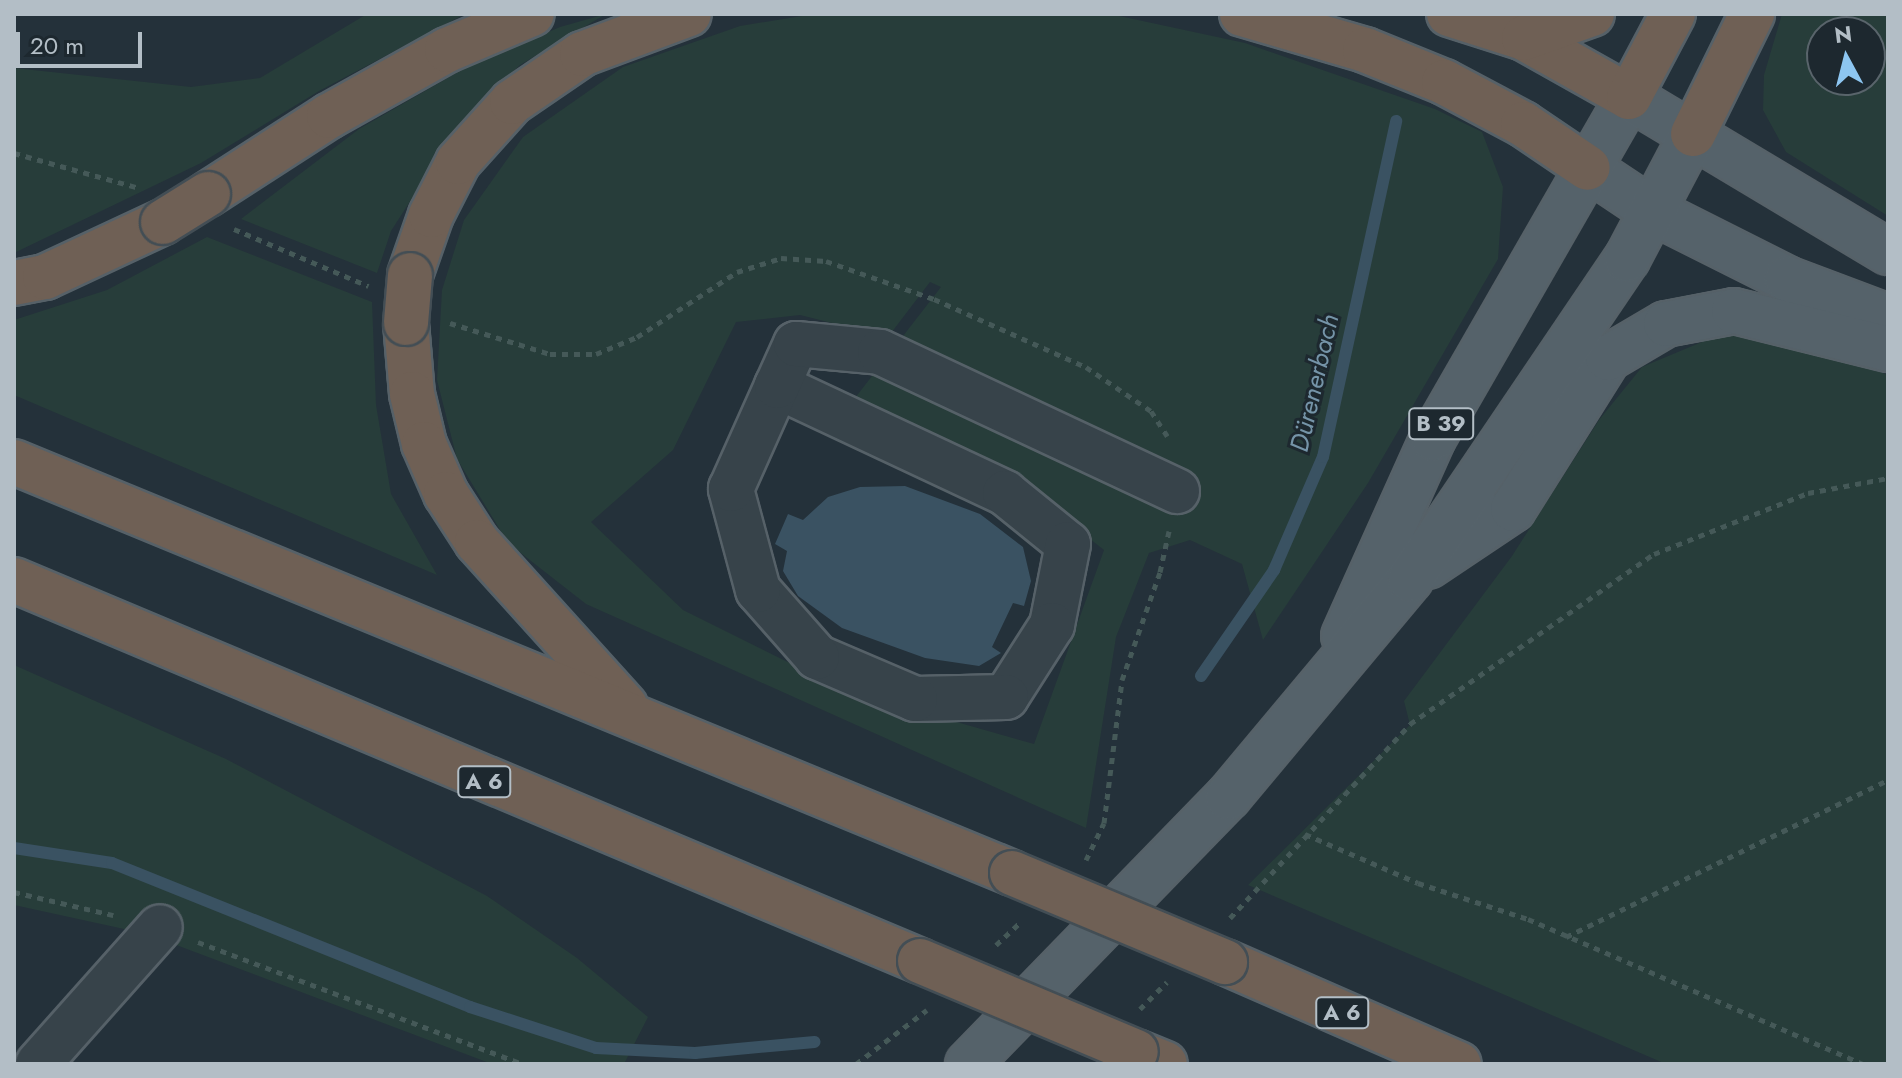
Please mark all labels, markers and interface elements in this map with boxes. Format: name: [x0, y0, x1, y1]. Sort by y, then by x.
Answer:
scale bar: [20, 16, 146, 66]
north arrow: [1806, 16, 1886, 96]
text: N: [1833, 17, 1854, 51]
text: 20 m: [30, 28, 84, 63]
water label: Dürenerbach: [1284, 311, 1346, 455]
road number: B 39: [1407, 406, 1475, 442]
road number: A 6: [456, 764, 512, 800]
road number: A 6: [1314, 995, 1370, 1031]

